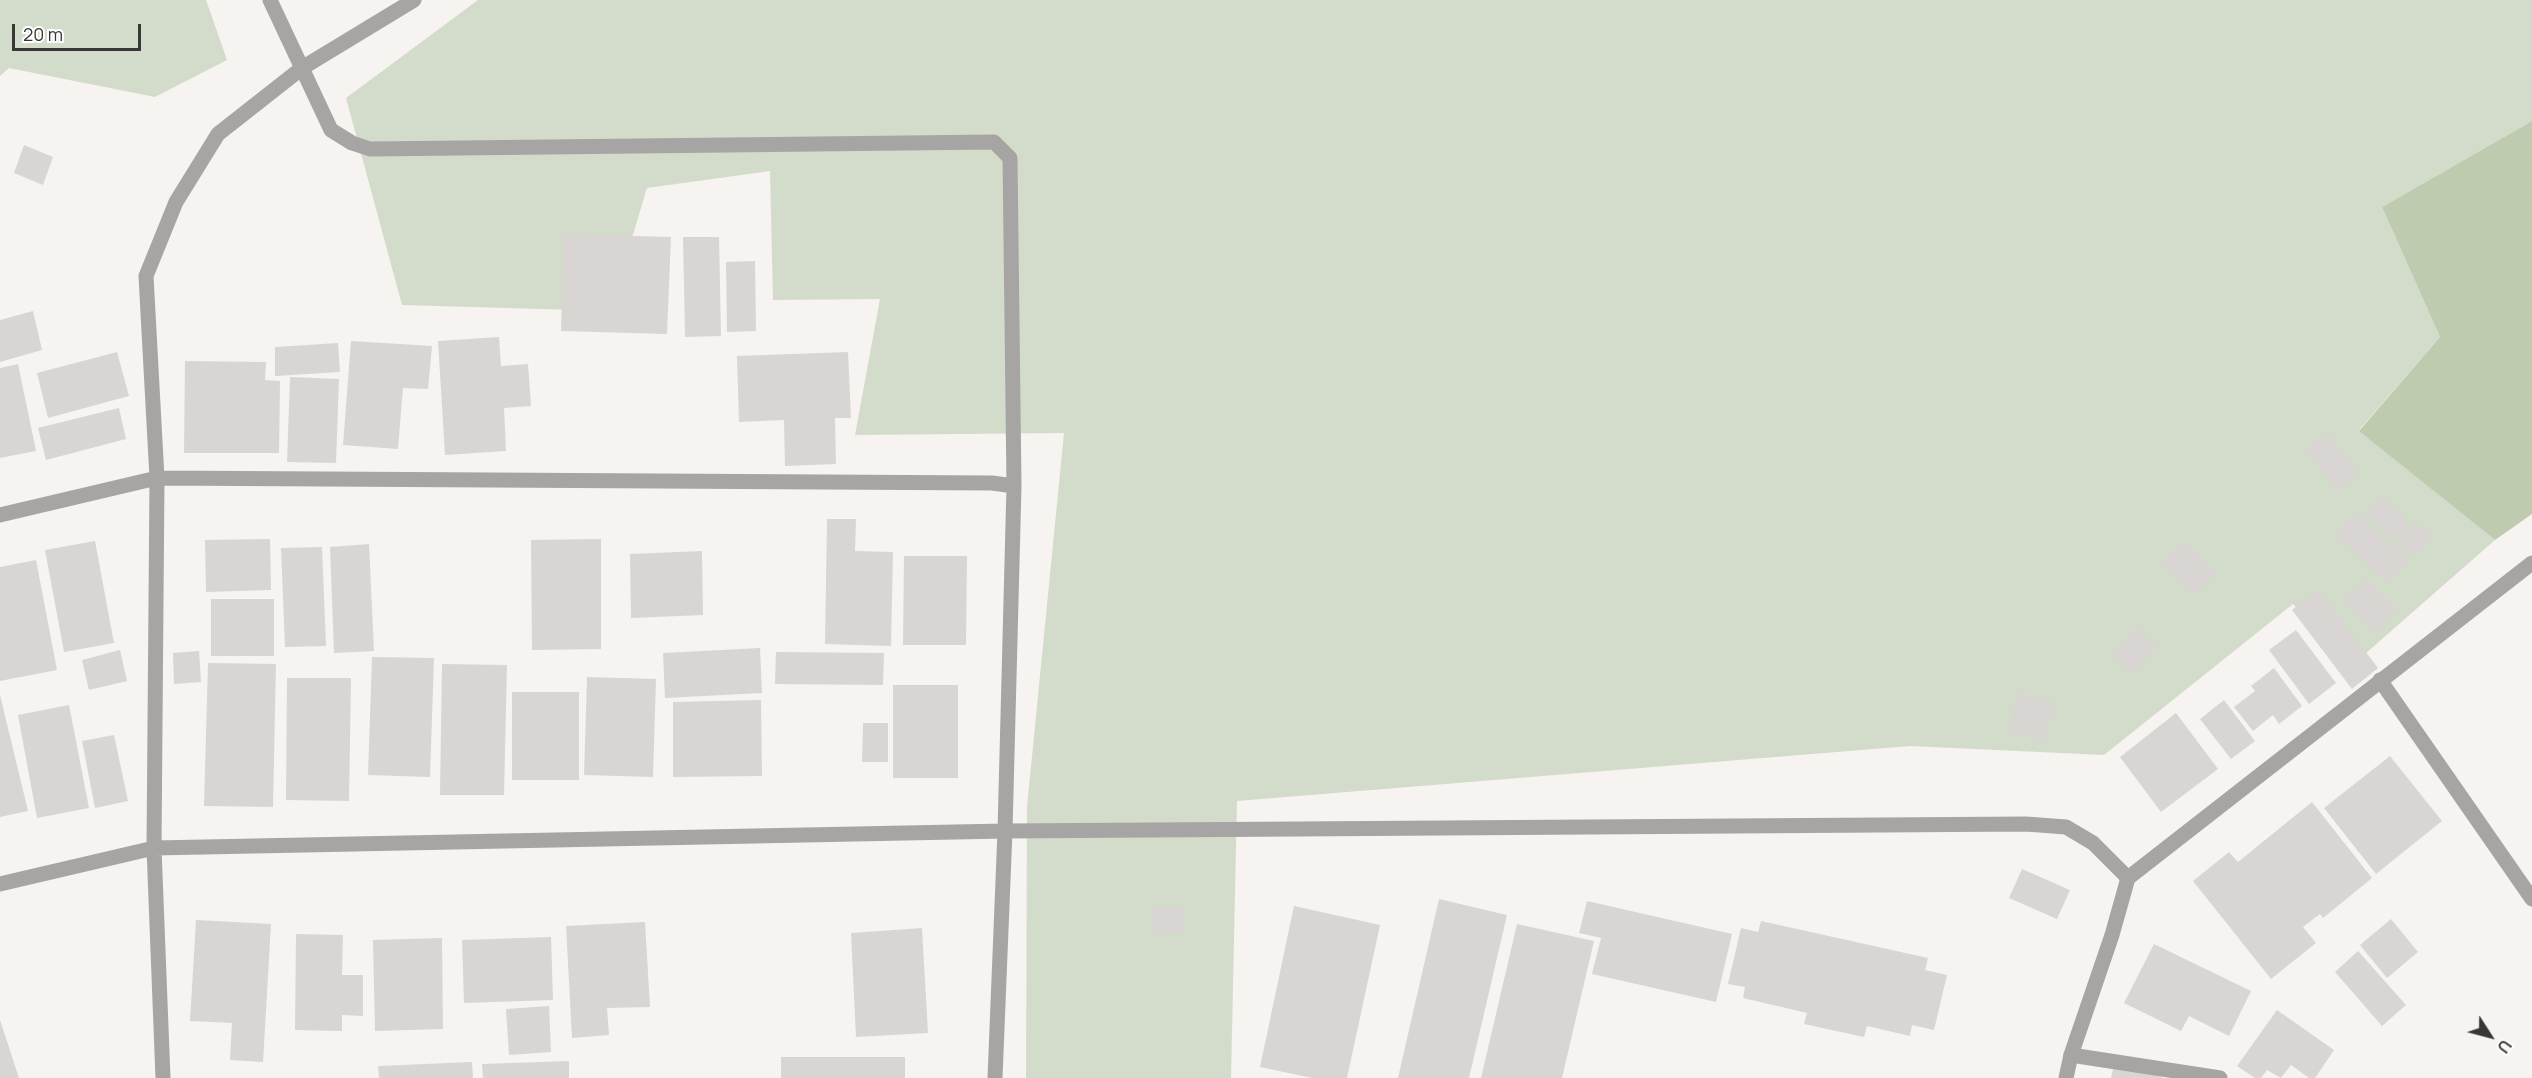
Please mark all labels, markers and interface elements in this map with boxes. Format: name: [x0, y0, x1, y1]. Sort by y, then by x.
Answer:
scale bar: [15, 12, 144, 50]
text: 20 m: [23, 22, 63, 46]
north arrow: [2460, 1006, 2520, 1066]
text: U: [2492, 1035, 2517, 1058]

